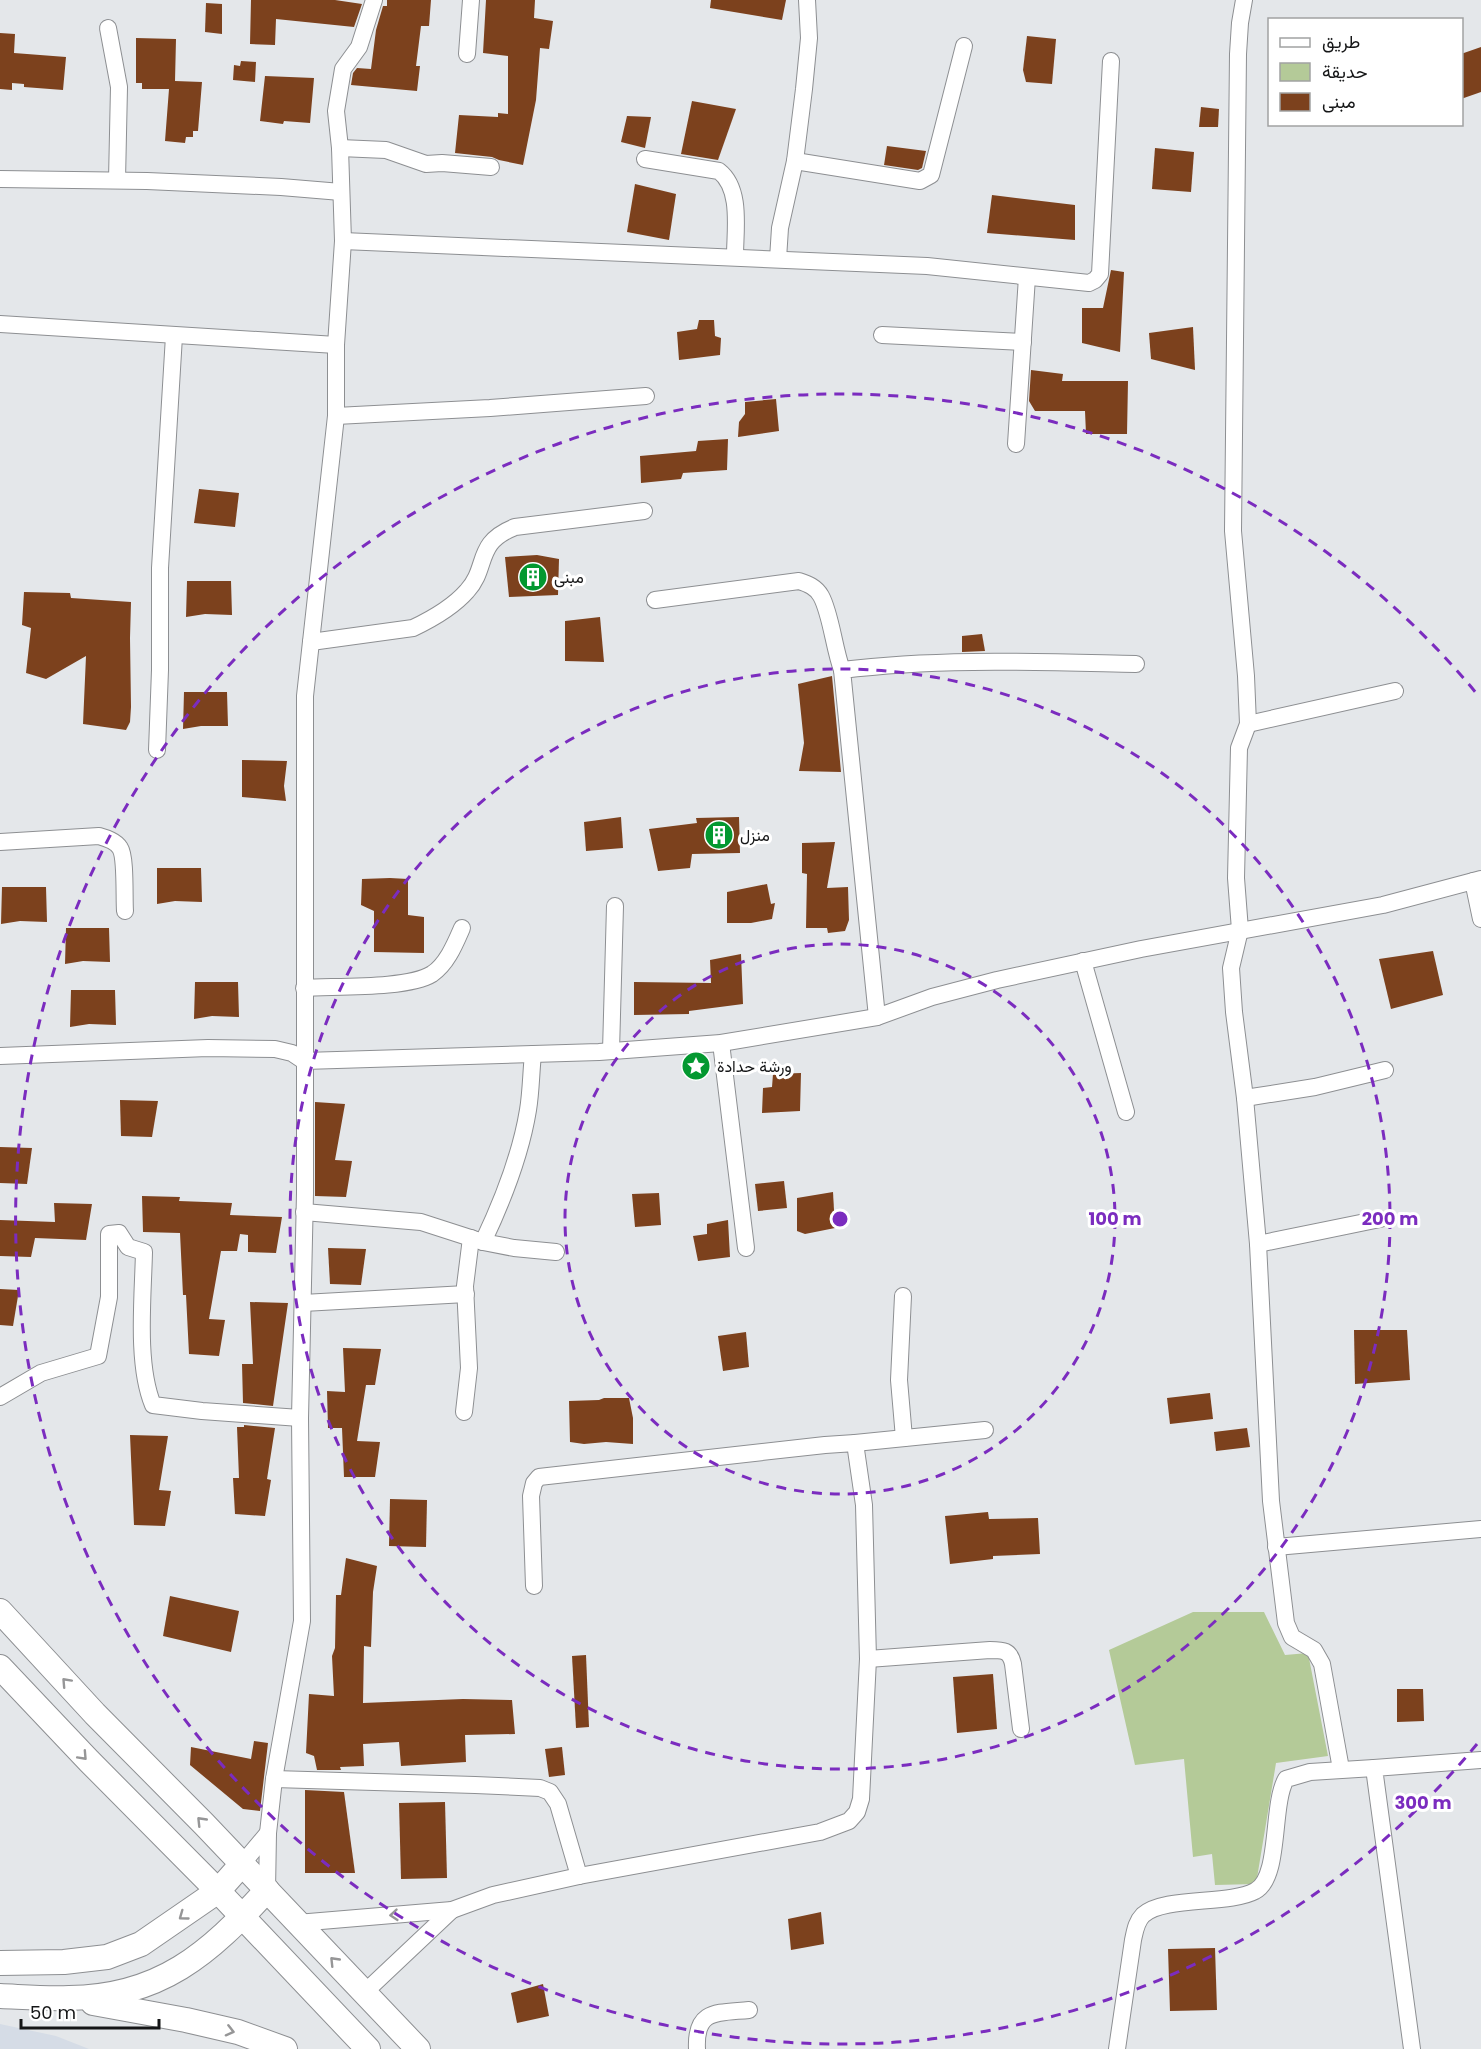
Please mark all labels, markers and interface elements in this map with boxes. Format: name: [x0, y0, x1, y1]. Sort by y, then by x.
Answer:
legend: [1268, 18, 1463, 126]
text: طريق: [1322, 29, 1360, 54]
text: حديقة: [1322, 59, 1368, 84]
text: مبنى: [1322, 89, 1356, 114]
building icon: مبنى: [517, 561, 549, 593]
place label: مبنى: [554, 566, 584, 589]
building icon: منزل: [703, 819, 735, 851]
place label: منزل: [740, 824, 770, 847]
place icon: ورشة حدادة: [680, 1050, 712, 1082]
place label: ورشة حدادة: [717, 1055, 792, 1078]
text: 100 m: [1088, 1206, 1142, 1231]
text: 200 m: [1362, 1206, 1418, 1231]
centre of rings: [830, 1209, 850, 1229]
one-way arrow: [62, 1678, 73, 1689]
one-way arrow: [76, 1749, 87, 1759]
text: 300 m: [1394, 1790, 1452, 1815]
one-way arrow: [198, 1818, 209, 1829]
one-way arrow: [178, 1908, 189, 1919]
one-way arrow: [389, 1908, 399, 1921]
one-way arrow: [330, 1958, 341, 1969]
scale bar: [21, 1992, 159, 2030]
text: 50 m: [30, 2000, 76, 2025]
one-way arrow: [225, 2023, 235, 2036]

